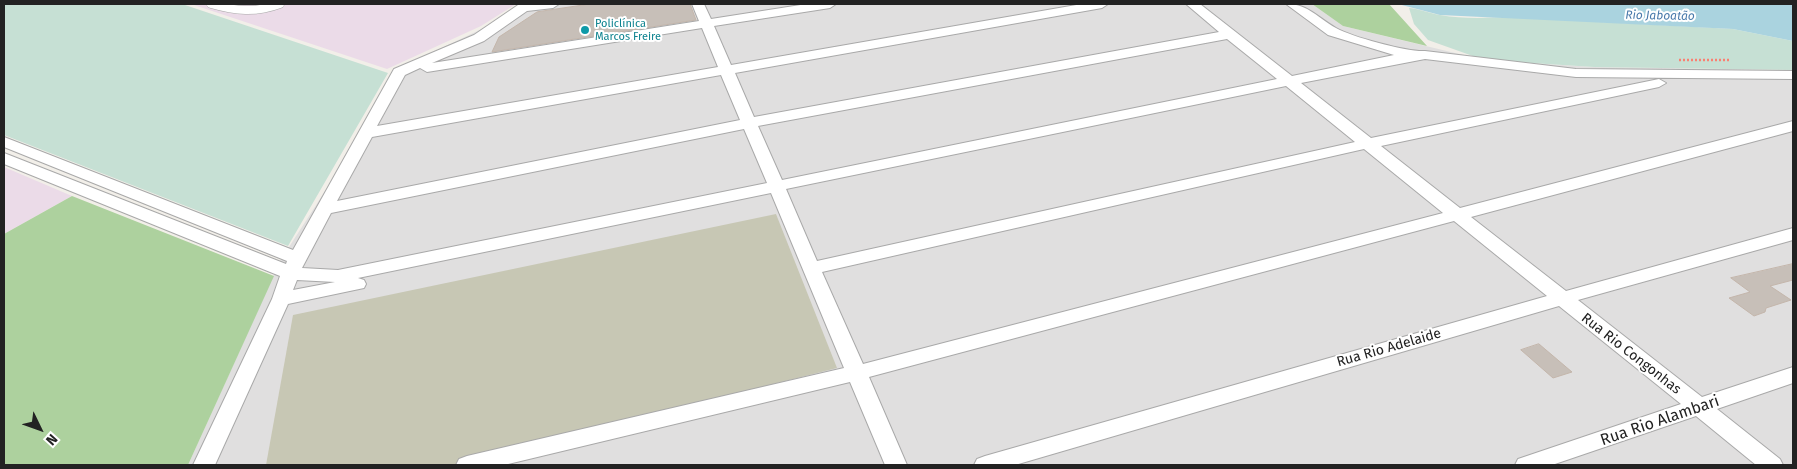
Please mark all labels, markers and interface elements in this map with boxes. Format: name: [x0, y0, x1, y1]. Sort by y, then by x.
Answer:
water label: Rio Jaboatão: [1625, 8, 1695, 24]
place label: Policlínica Marcos Freire: [595, 17, 661, 43]
marker: Policlínica Marcos Freire: [579, 24, 591, 36]
street label: Rua Rio Congonhas: [1578, 310, 1684, 398]
street label: Rua Rio Adelaide: [1335, 325, 1443, 371]
street label: Rua Rio Alambari: [1598, 392, 1722, 450]
north arrow: [15, 404, 65, 454]
text: N: [42, 430, 61, 449]

